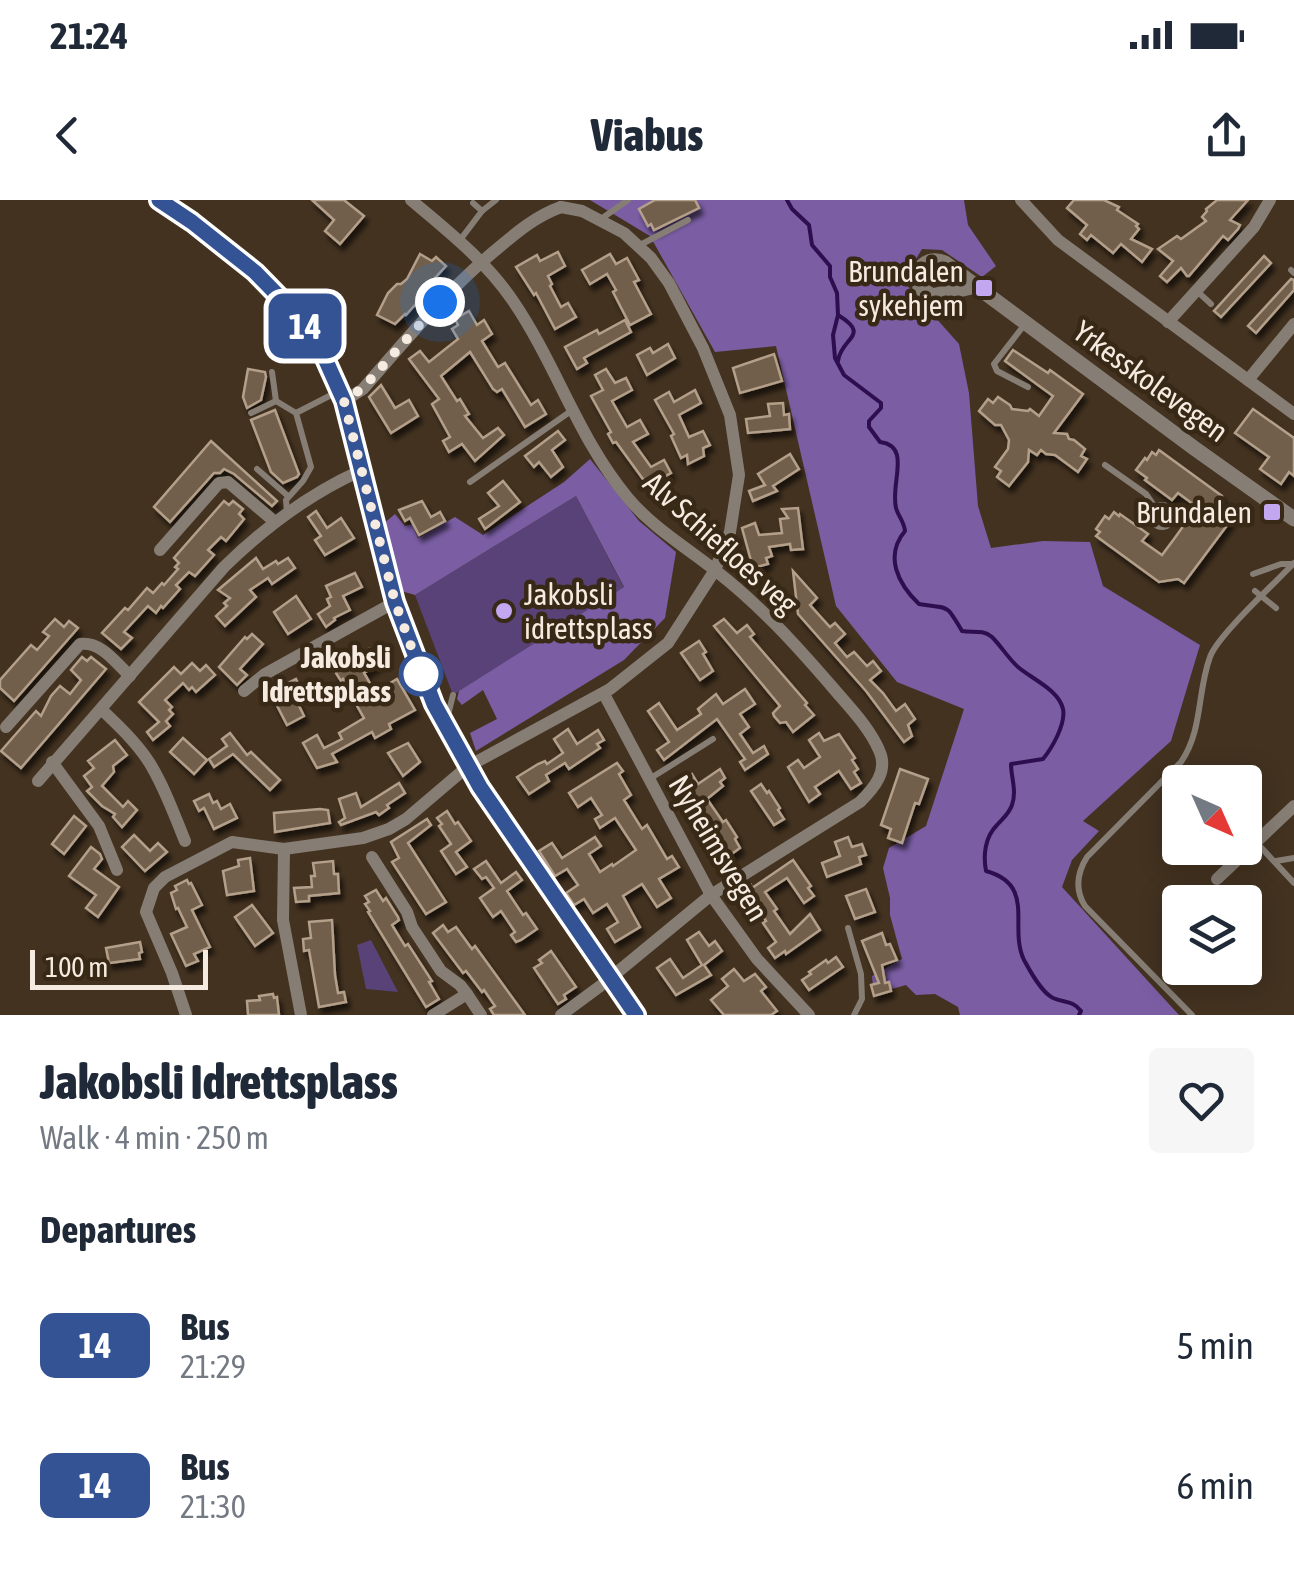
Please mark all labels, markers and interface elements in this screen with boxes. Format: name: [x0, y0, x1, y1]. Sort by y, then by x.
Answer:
text: 21:24: [50, 14, 128, 57]
icon: back: [40, 108, 95, 163]
icon: share: [1199, 108, 1254, 163]
text: Viabus: [591, 109, 703, 161]
place label: Brundalen sykehjem: [848, 254, 964, 322]
your location: [415, 277, 465, 327]
marker: Brundalen sykehjem: [973, 277, 995, 299]
line badge: 14: [260, 294, 350, 358]
text: 14: [289, 306, 321, 346]
street label: Yrkesskolevegen: [1067, 314, 1235, 448]
street label: Alv Schiefloes veg: [637, 465, 805, 621]
place label: Brundalen: [1136, 495, 1252, 529]
marker: Brundalen: [1261, 501, 1283, 523]
place label: Jakobsli idrettsplass: [524, 577, 653, 645]
marker: Jakobsli idrettsplass: [493, 600, 515, 622]
place label: Jakobsli Idrettsplass: [261, 640, 391, 708]
marker: Jakobsli Idrettsplass: [400, 653, 442, 695]
north arrow: [1162, 765, 1262, 865]
map controls: [1162, 765, 1262, 985]
street label: Nyheimsvegen: [662, 769, 776, 927]
button: layers: [1162, 885, 1262, 985]
scale bar: [30, 945, 208, 990]
text: 100 m: [45, 951, 108, 983]
button: heart: [1149, 1048, 1254, 1153]
text: Jakobsli Idrettsplass: [40, 1054, 398, 1109]
text: Walk · 4 min · 250 m: [40, 1119, 269, 1156]
text: Departures: [40, 1208, 196, 1251]
text: Bus: [180, 1305, 230, 1348]
text: 5 min: [1176, 1324, 1254, 1367]
text: 14: [79, 1325, 111, 1365]
text: 21:29: [180, 1348, 246, 1385]
text: Bus: [180, 1445, 230, 1488]
text: 6 min: [1176, 1464, 1254, 1507]
text: 14: [79, 1465, 111, 1505]
text: 21:30: [180, 1488, 246, 1525]

